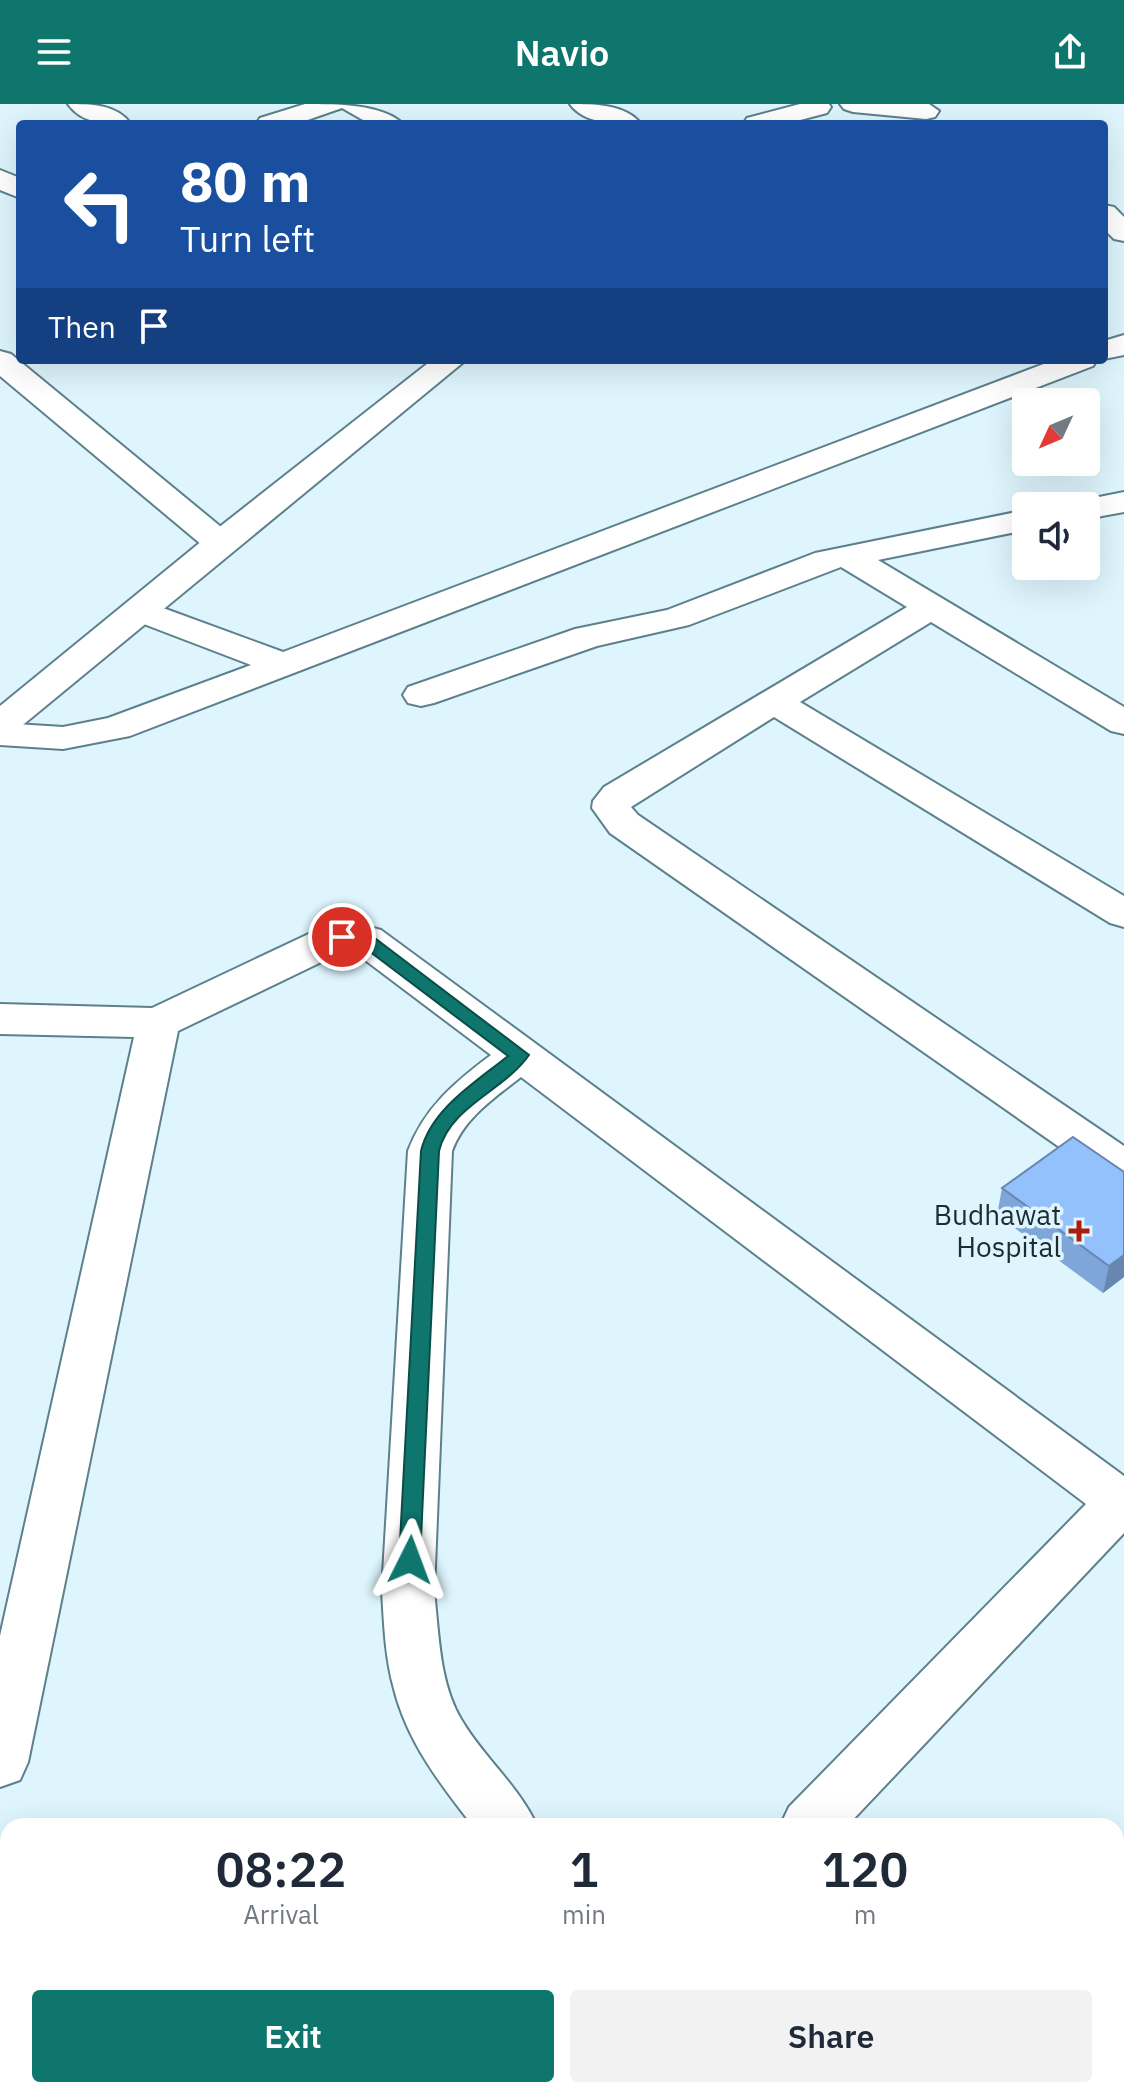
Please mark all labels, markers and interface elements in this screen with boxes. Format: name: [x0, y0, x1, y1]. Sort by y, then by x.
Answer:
text: Navio: [515, 29, 609, 76]
icon: menu: [32, 30, 76, 74]
icon: share: [1048, 30, 1092, 74]
text: 80 m: [180, 145, 310, 217]
icon: left: [48, 152, 152, 256]
text: Turn left: [180, 215, 315, 262]
icon: arrive: [132, 304, 176, 348]
text: Then: [48, 307, 116, 346]
north arrow: [1012, 388, 1100, 476]
map controls: [1012, 388, 1100, 580]
button: sound: [1012, 492, 1100, 580]
pin: [308, 903, 376, 971]
icon: arrive: [320, 915, 364, 959]
place label: Budhawat Hospital: [934, 1196, 1061, 1265]
marker: Budhawat Hospital: [1068, 1220, 1090, 1242]
position arrow: [368, 1518, 452, 1602]
text: 08:22: [216, 1838, 346, 1900]
text: 1: [570, 1838, 598, 1900]
text: 120: [822, 1838, 908, 1900]
text: Arrival: [243, 1897, 319, 1931]
text: min: [562, 1897, 606, 1931]
text: m: [854, 1897, 876, 1931]
button: Exit: [32, 1990, 554, 2082]
button: Share: [570, 1990, 1092, 2082]

